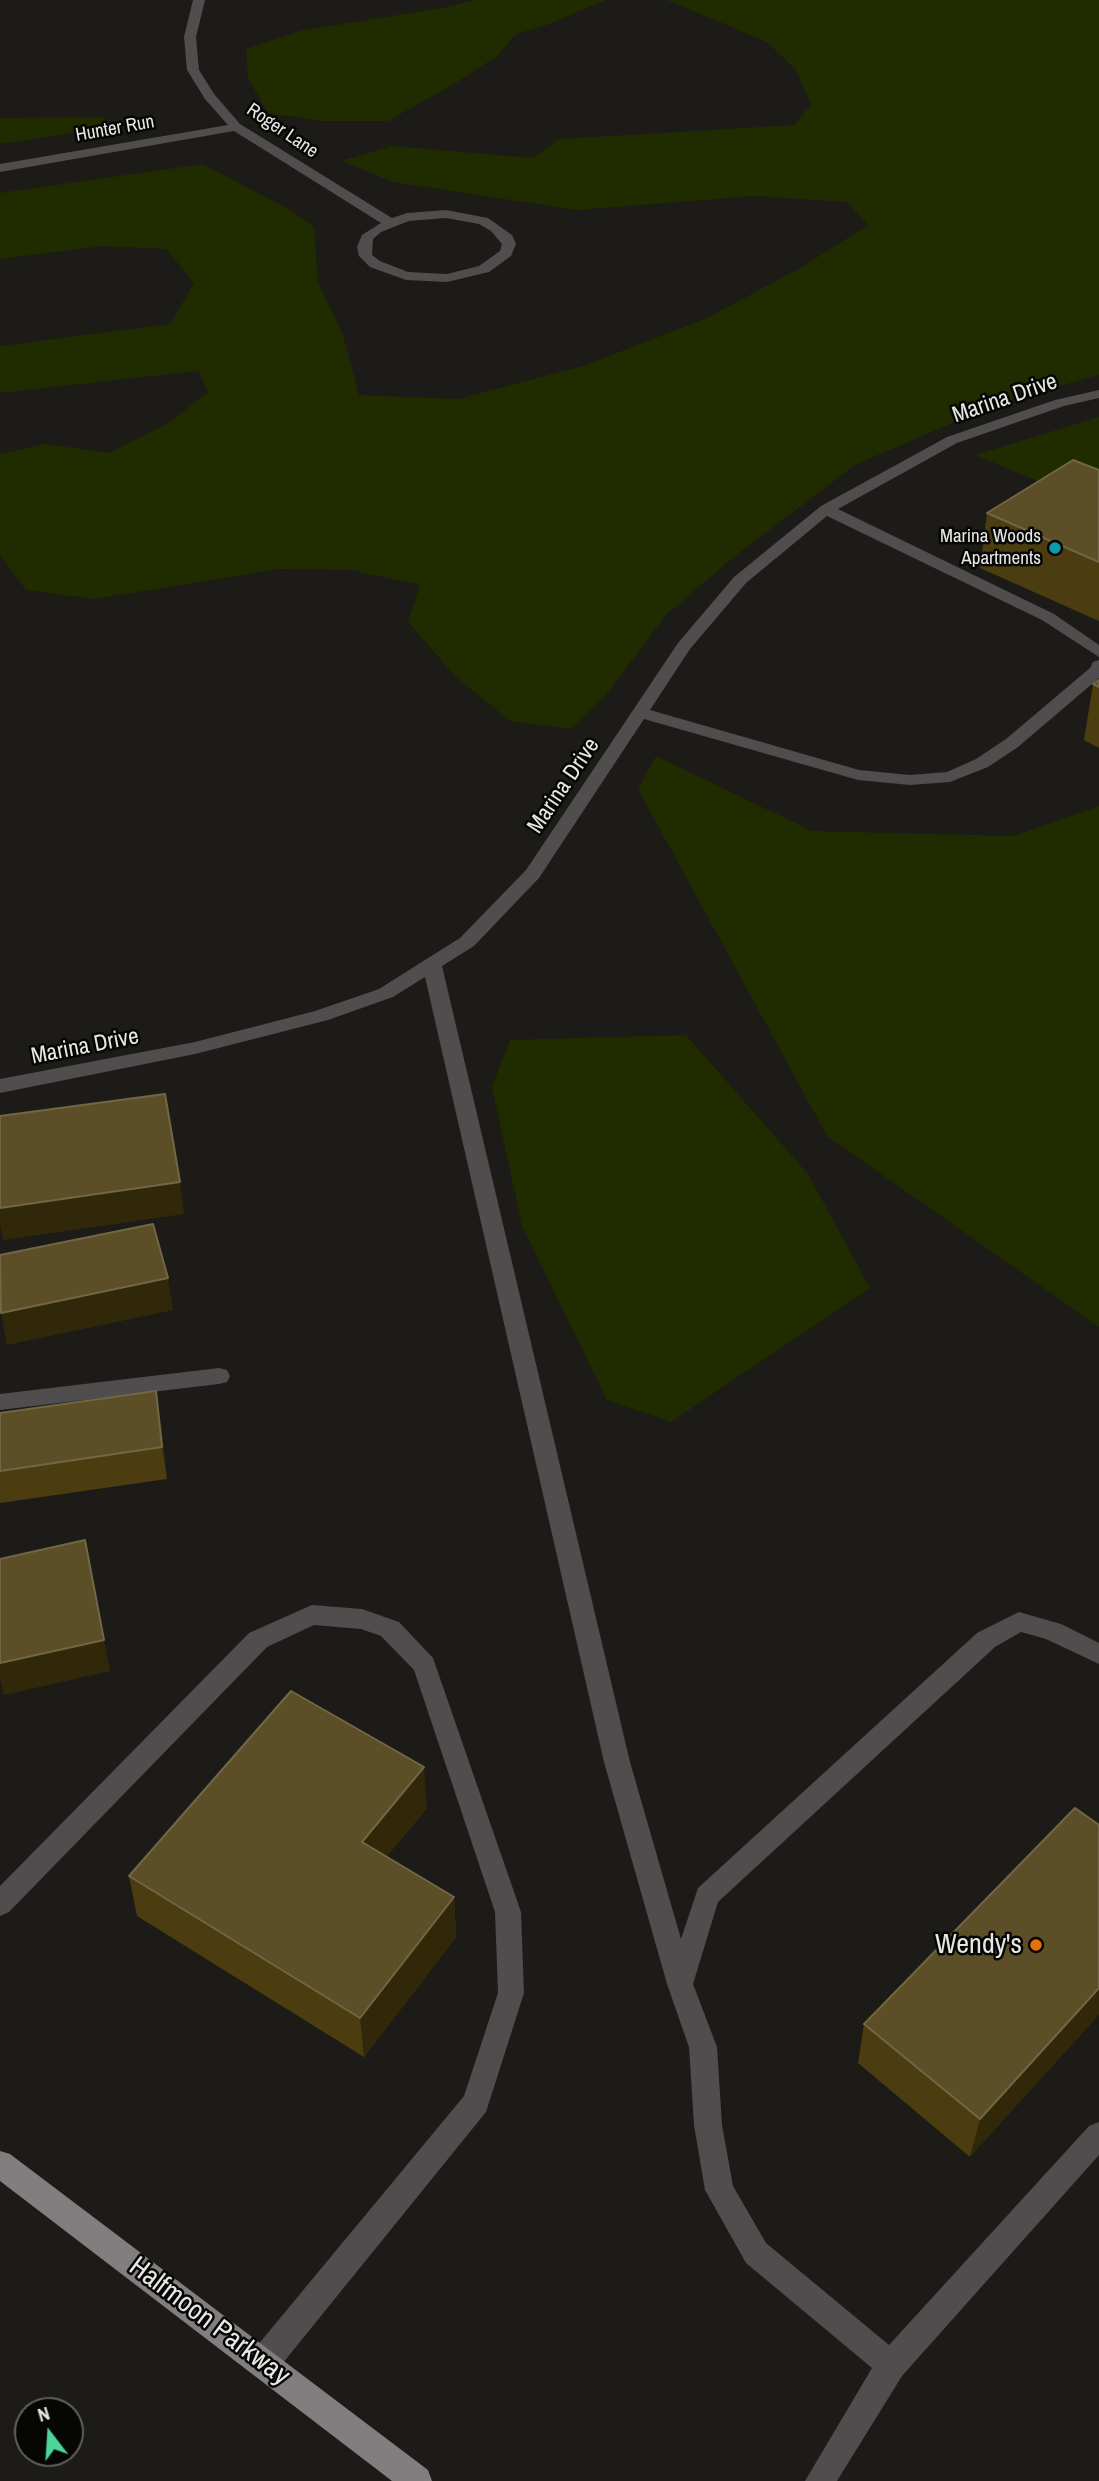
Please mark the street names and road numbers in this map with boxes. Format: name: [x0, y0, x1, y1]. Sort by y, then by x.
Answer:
street label: Roger Lane: [242, 99, 322, 163]
street label: Hunter Run: [74, 111, 156, 147]
street label: Marina Drive: [949, 368, 1061, 430]
street label: Marina Drive: [522, 733, 606, 839]
street label: Marina Drive: [29, 1023, 141, 1071]
street label: Halfmoon Parkway: [122, 2251, 296, 2393]

